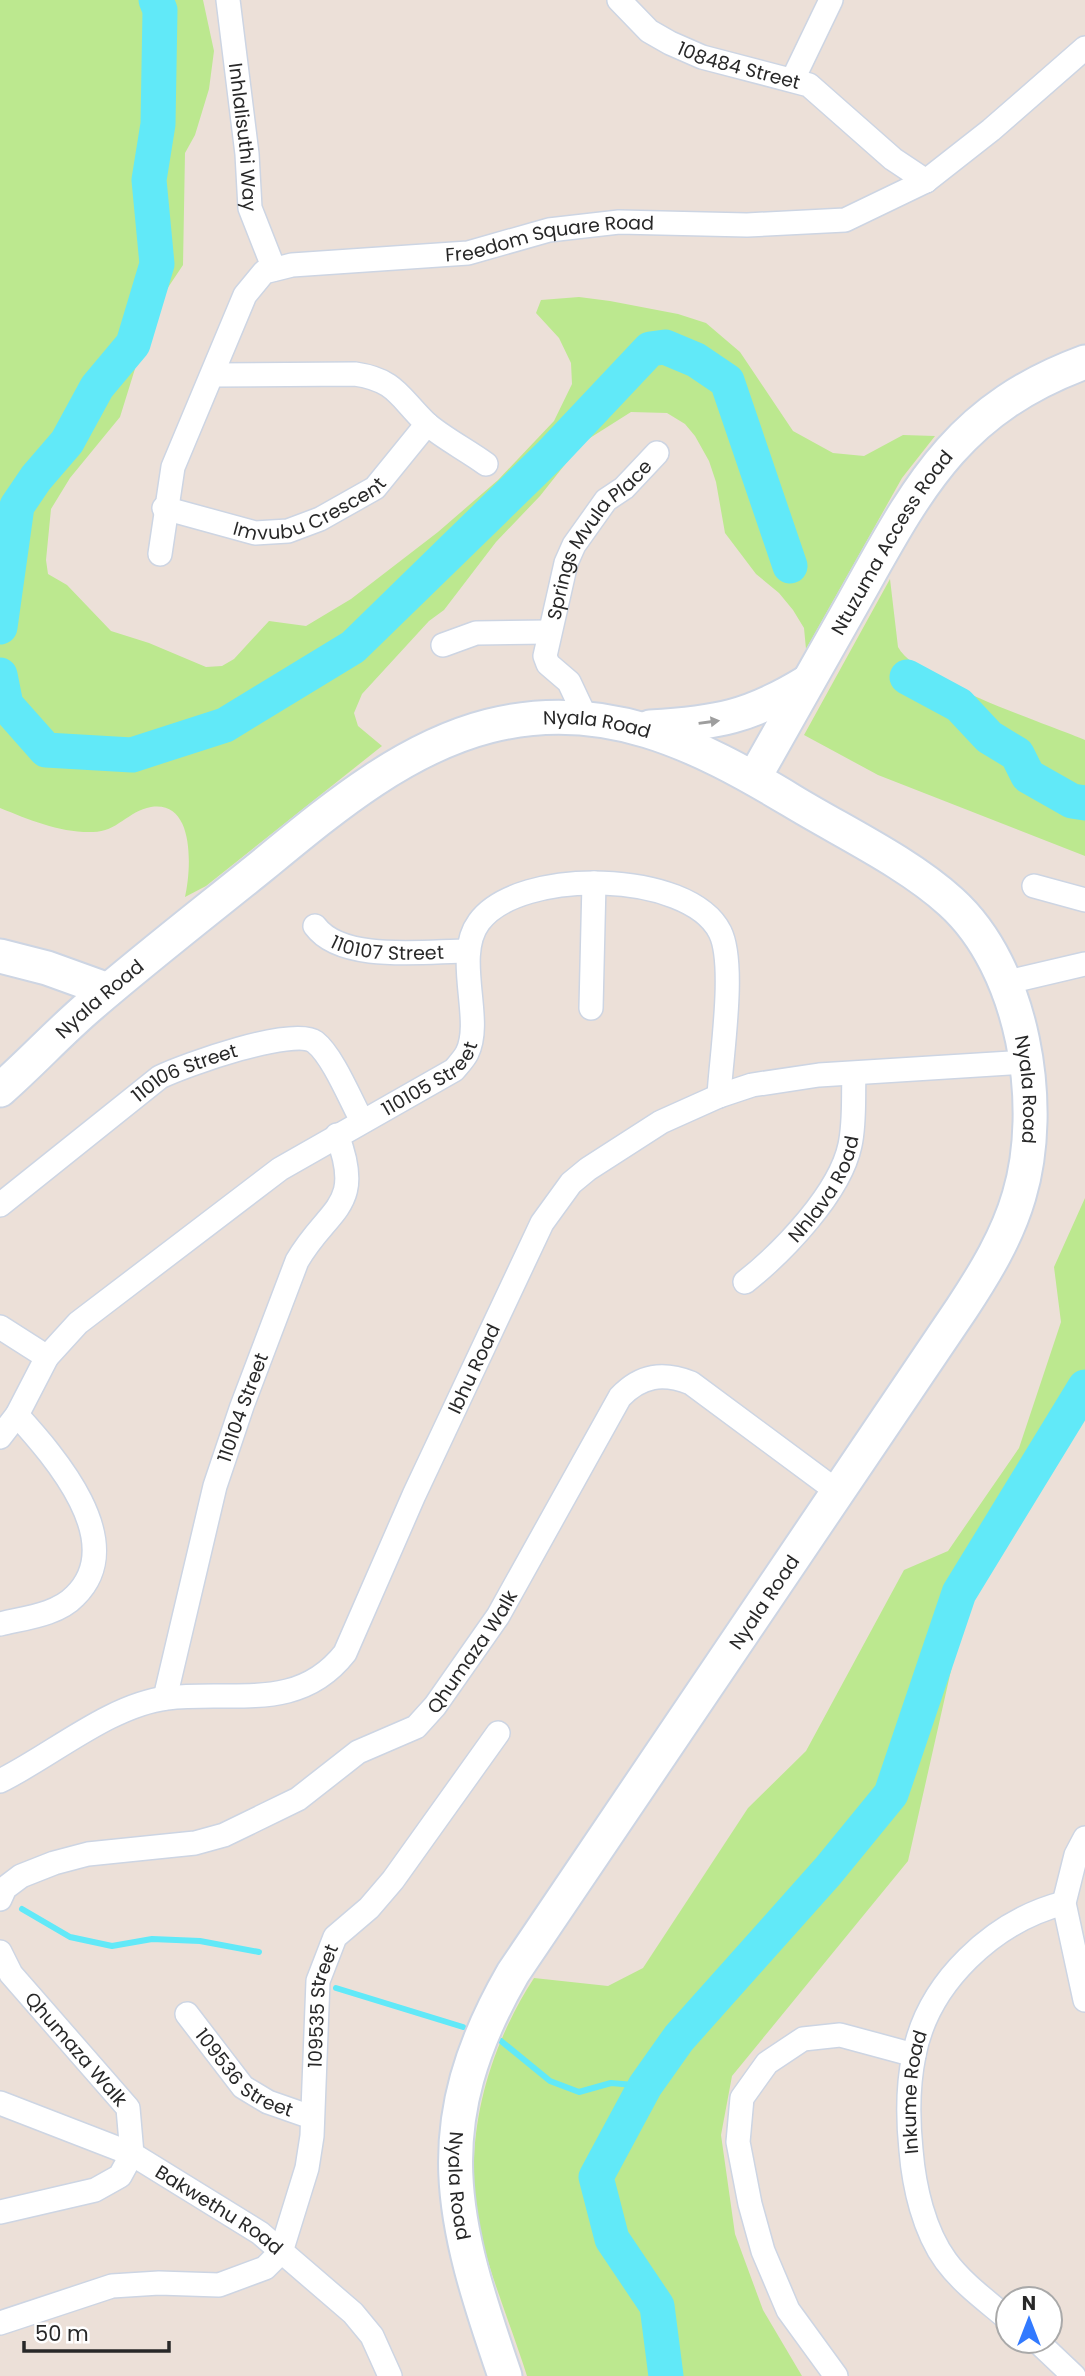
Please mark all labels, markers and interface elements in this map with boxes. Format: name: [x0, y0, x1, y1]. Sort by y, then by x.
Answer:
street label: 108484 Street: [673, 35, 803, 96]
street label: Inhlalisuthi Way: [222, 61, 263, 212]
street label: Freedom Square Road: [444, 209, 654, 269]
street label: Ntuzuma Access Road: [825, 444, 959, 640]
street label: Springs Mvula Place: [541, 454, 658, 623]
street label: Imvubu Crescent: [230, 471, 393, 547]
street label: Nyala Road: [542, 704, 654, 745]
one-way arrow: [698, 717, 720, 728]
street label: 110107 Street: [326, 929, 444, 967]
street label: Nyala Road: [49, 953, 150, 1045]
street label: Nyala Road: [1008, 1033, 1043, 1145]
street label: 110106 Street: [126, 1037, 241, 1109]
street label: 110105 Street: [377, 1038, 484, 1123]
street label: Nhlava Road: [782, 1133, 866, 1248]
street label: Ibhu Road: [441, 1319, 507, 1418]
street label: 110104 Street: [211, 1349, 275, 1466]
street label: Nyala Road: [723, 1550, 806, 1655]
street label: Qhumaza Walk: [421, 1585, 524, 1719]
street label: 109535 Street: [302, 1940, 345, 2069]
street label: Qhumaza Walk: [18, 1986, 134, 2113]
street label: 109536 Street: [189, 2023, 297, 2124]
street label: Inkume Road: [896, 2027, 934, 2155]
street label: Nyala Road: [442, 2130, 477, 2242]
street label: Bakwethu Road: [150, 2159, 289, 2261]
north arrow: [994, 2285, 1064, 2355]
text: N: [1022, 2290, 1036, 2317]
scale bar: [24, 2310, 170, 2354]
text: 50 m: [35, 2319, 89, 2348]

